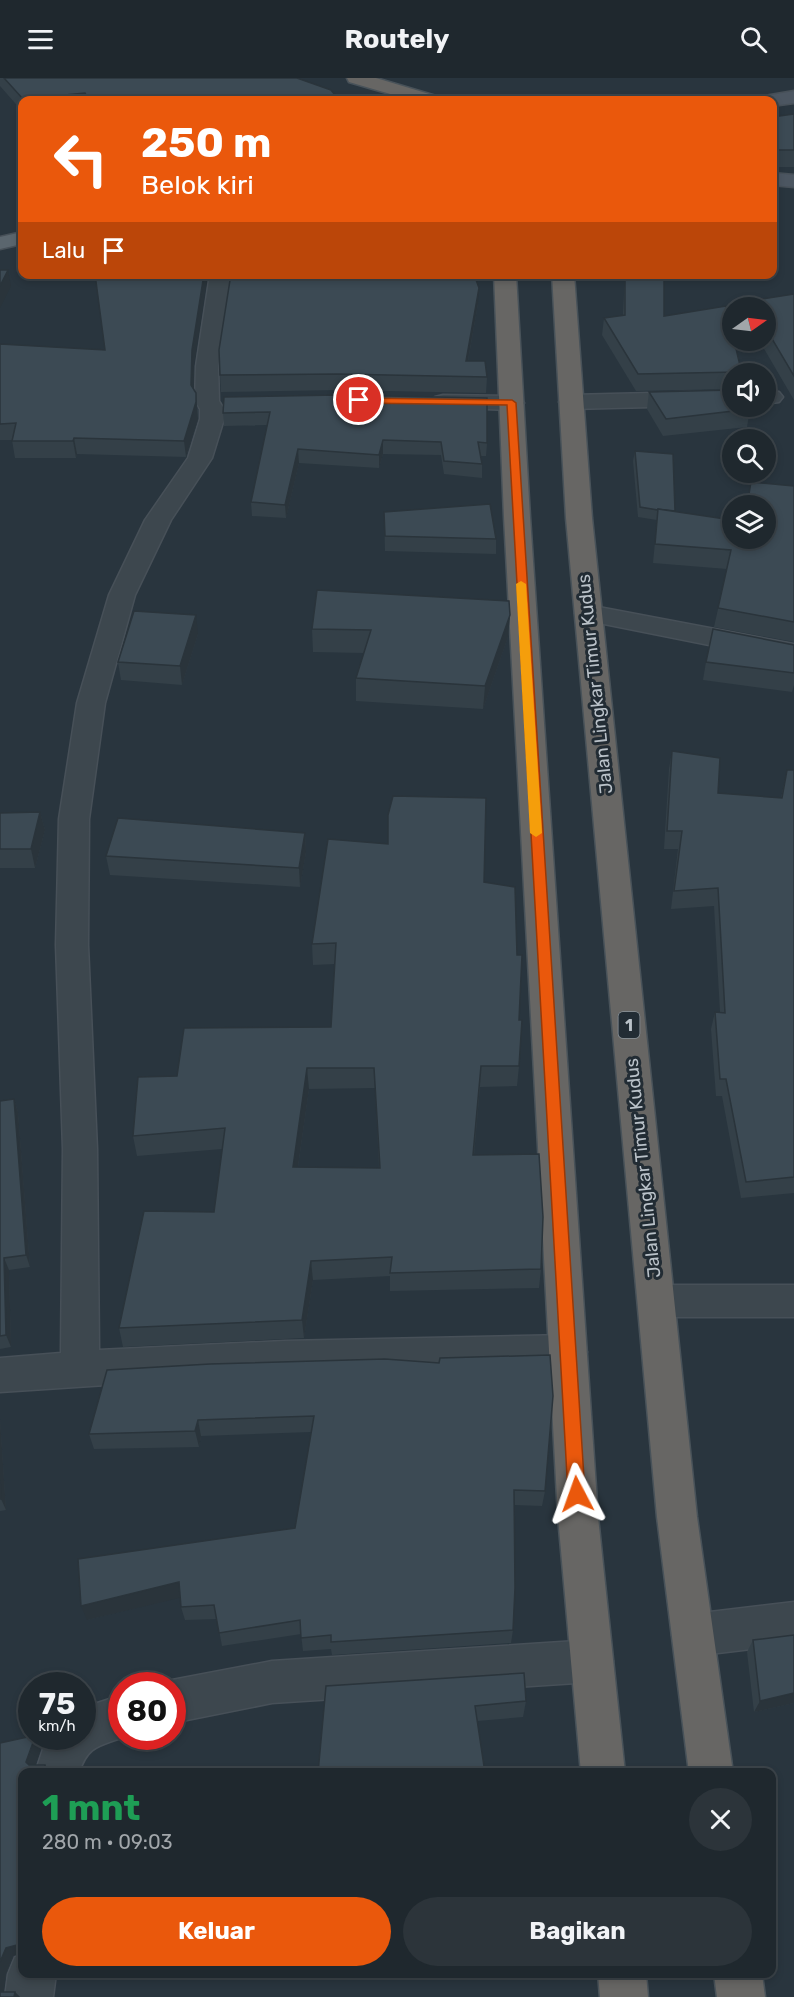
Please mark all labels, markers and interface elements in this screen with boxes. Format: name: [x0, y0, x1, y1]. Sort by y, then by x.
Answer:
icon: menu: [24, 23, 57, 56]
text: Routely: [345, 23, 449, 55]
icon: search: [737, 23, 770, 56]
text: 250 m: [141, 118, 271, 168]
icon: left: [42, 120, 120, 198]
text: Belok kiri: [141, 169, 254, 201]
icon: arrive: [97, 234, 130, 267]
text: Lalu: [42, 237, 85, 264]
north arrow: [722, 297, 776, 351]
map controls: [722, 297, 776, 549]
button: sound: [722, 363, 776, 417]
pin: [333, 374, 384, 425]
icon: arrive: [342, 383, 375, 416]
button: search: [722, 429, 776, 483]
button: layers: [722, 495, 776, 549]
street label: Jalan Lingkar Timur Kudus: [573, 573, 617, 795]
road number: 1: [618, 1012, 640, 1038]
street label: Jalan Lingkar Timur Kudus: [621, 1057, 665, 1279]
position arrow: [545, 1462, 609, 1526]
speed limit sign: 80: [108, 1672, 186, 1750]
text: 75: [39, 1686, 75, 1722]
text: km/h: [38, 1717, 76, 1735]
text: 1 mnt: [42, 1786, 140, 1829]
button: close: [689, 1788, 752, 1851]
text: 280 m · 09:03: [42, 1830, 173, 1854]
button: Keluar: [42, 1897, 391, 1966]
button: Bagikan: [403, 1897, 752, 1966]

